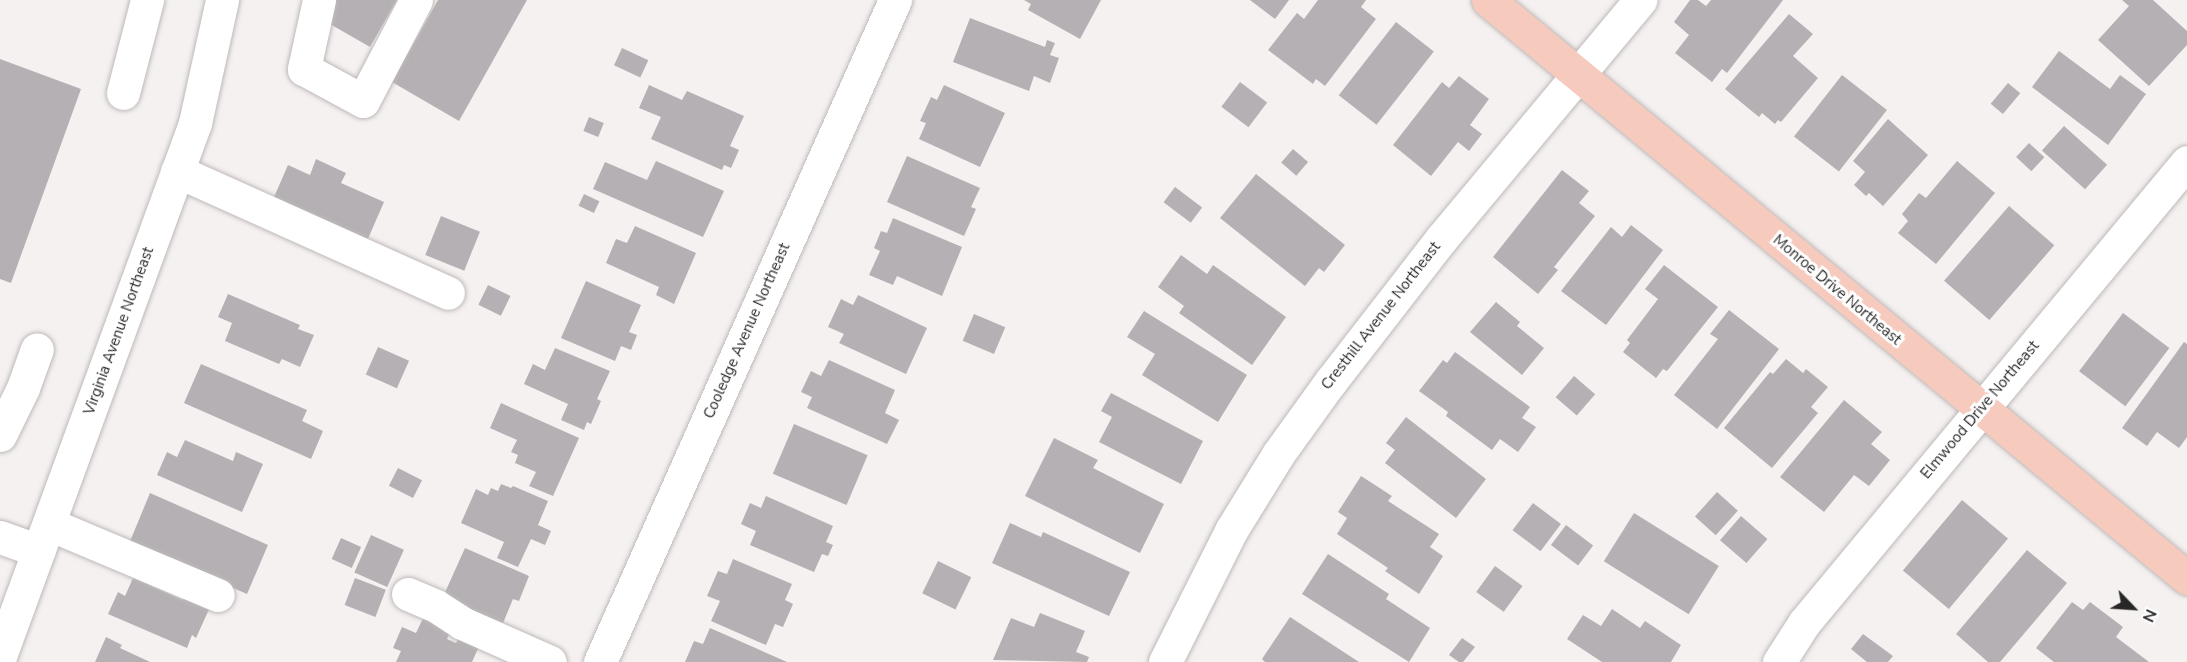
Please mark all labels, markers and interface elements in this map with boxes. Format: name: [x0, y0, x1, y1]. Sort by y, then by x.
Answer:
street label: Monroe Drive Northeast: [1769, 231, 1905, 349]
street label: Cresthill Avenue Northeast: [1318, 238, 1444, 394]
street label: Cooledge Avenue Northeast: [700, 240, 794, 422]
street label: Virginia Avenue Northeast: [80, 245, 158, 417]
street label: Elmwood Drive Northeast: [1917, 337, 2043, 483]
north arrow: [2103, 578, 2163, 638]
text: N: [2137, 606, 2162, 626]

